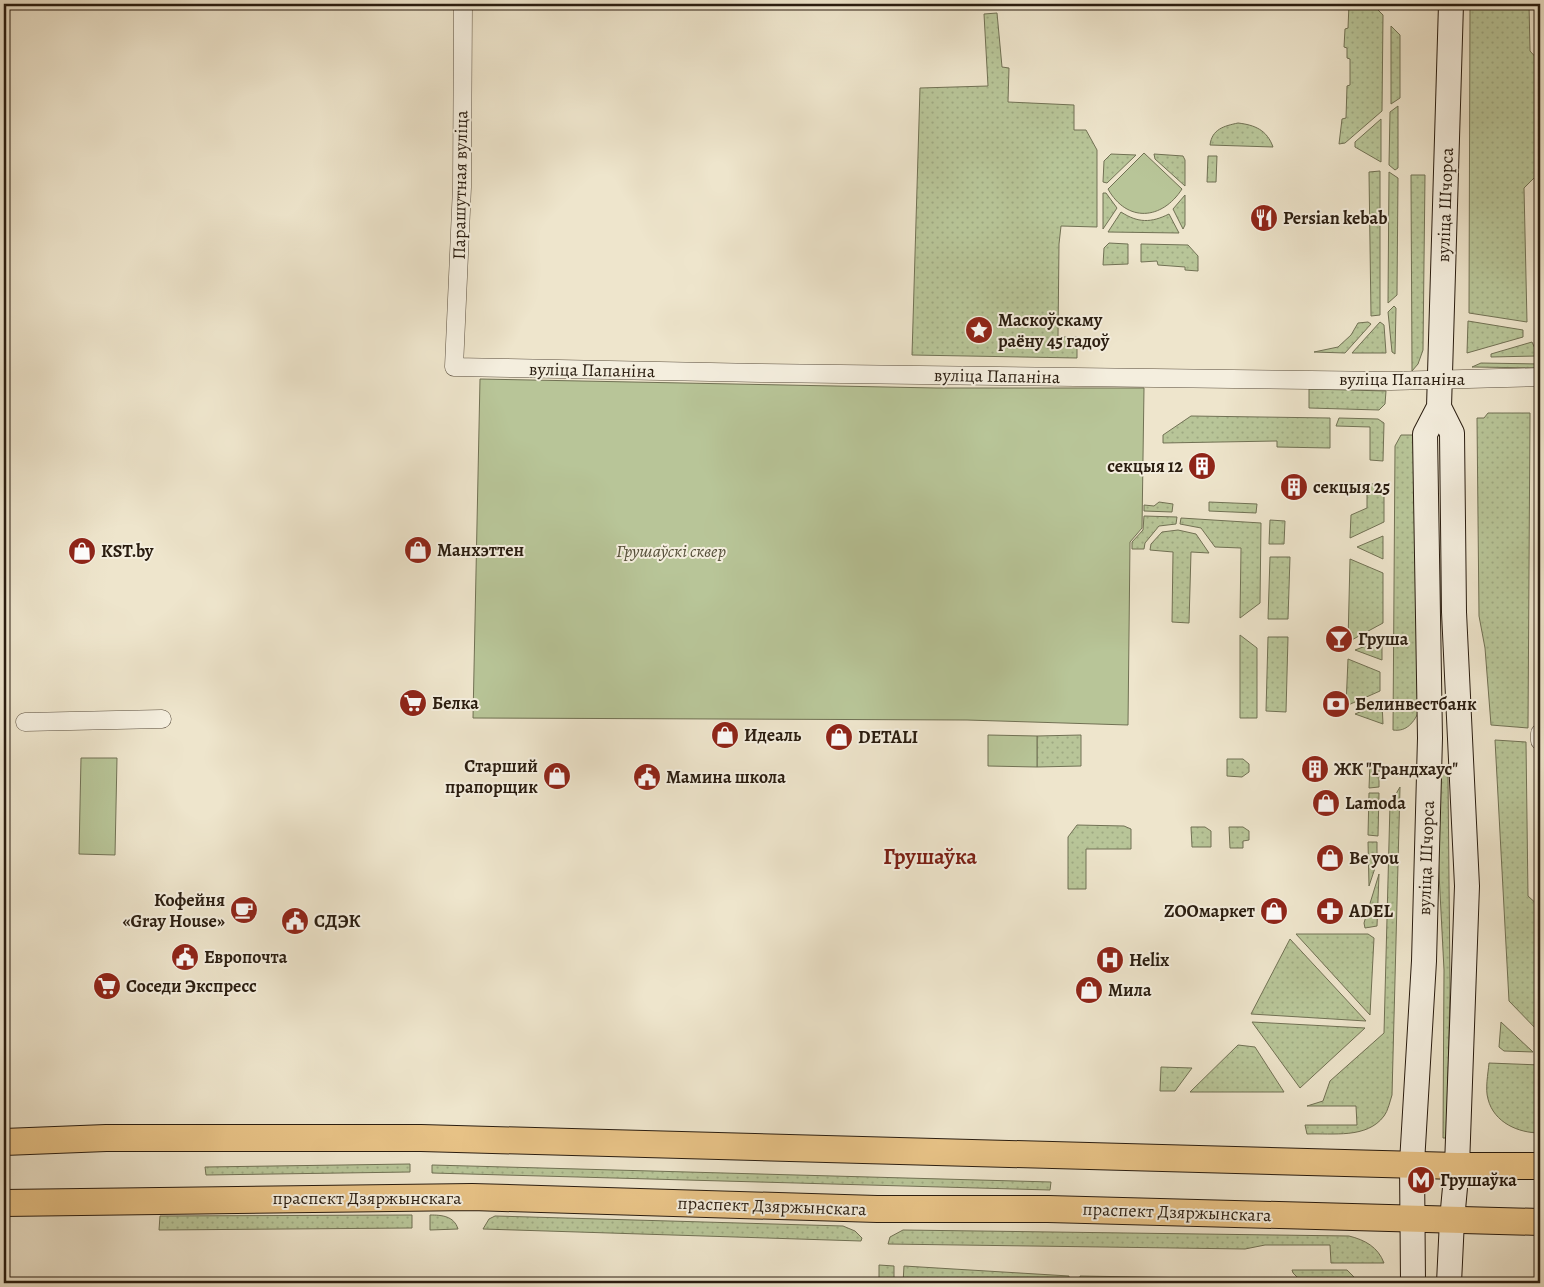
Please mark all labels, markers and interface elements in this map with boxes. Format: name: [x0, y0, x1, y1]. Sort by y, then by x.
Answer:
street label: Парашутная вуліца: [447, 109, 473, 260]
street label: вуліца Шчорса: [1431, 146, 1459, 263]
restaurant icon: Persian kebab: [1249, 203, 1279, 233]
place label: Persian kebab: [1283, 206, 1387, 230]
place label: Маскоўскаму раёну 45 гадоў: [998, 308, 1110, 353]
place icon: Маскоўскаму раёну 45 гадоў: [964, 315, 994, 345]
street label: вуліца Папаніна: [529, 357, 656, 383]
street label: вуліца Папаніна: [934, 363, 1061, 389]
street label: вуліца Папаніна: [1339, 367, 1466, 391]
building icon: секцыя 12: [1187, 451, 1217, 481]
place label: секцыя 12: [1107, 454, 1183, 478]
building icon: секцыя 25: [1279, 472, 1309, 502]
place label: секцыя 25: [1313, 475, 1390, 499]
shop icon: Манхэттен: [403, 535, 433, 565]
shop icon: KST.by: [67, 536, 97, 566]
place label: Манхэттен: [437, 538, 524, 562]
place label: KST.by: [101, 539, 154, 563]
park label: Грушаўскі сквер: [616, 539, 726, 563]
bar icon: Груша: [1324, 624, 1354, 654]
place label: Груша: [1358, 627, 1409, 651]
supermarket icon: Белка: [398, 688, 428, 718]
bank icon: Белинвестбанк: [1321, 689, 1351, 719]
place label: Белка: [432, 691, 479, 715]
place label: Белинвестбанк: [1355, 692, 1477, 716]
shop icon: Идеаль: [710, 720, 740, 750]
shop icon: DETALI: [824, 722, 854, 752]
place label: Идеаль: [744, 723, 802, 747]
place label: DETALI: [858, 725, 918, 749]
place label: Старший прапорщик: [445, 754, 538, 799]
building icon: ЖК "Грандхаус": [1300, 754, 1330, 784]
place label: ЖК "Грандхаус": [1334, 757, 1458, 781]
shop icon: Старший прапорщик: [542, 761, 572, 791]
public building icon: Мамина школа: [632, 762, 662, 792]
place label: Мамина школа: [666, 765, 786, 789]
shop icon: Lamoda: [1311, 788, 1341, 818]
place label: Lamoda: [1345, 791, 1406, 815]
street label: вуліца Шчорса: [1412, 799, 1440, 916]
district label: Грушаўка: [883, 842, 977, 872]
shop icon: Be you: [1315, 843, 1345, 873]
place label: Be you: [1349, 846, 1399, 870]
place label: Кофейня «Gray House»: [122, 888, 225, 933]
cafe icon: Кофейня «Gray House»: [229, 895, 259, 925]
shop icon: ZOOмаркет: [1259, 896, 1289, 926]
pharmacy icon: ADEL: [1315, 896, 1345, 926]
place label: ZOOмаркет: [1164, 899, 1255, 923]
place label: ADEL: [1348, 899, 1393, 923]
public building icon: СДЭК: [280, 906, 310, 936]
place label: СДЭК: [314, 909, 361, 933]
public building icon: Европочта: [170, 942, 200, 972]
place label: Европочта: [204, 945, 288, 969]
hospital icon: Helix: [1095, 945, 1125, 975]
place label: Helix: [1129, 948, 1169, 972]
supermarket icon: Соседи Экспресс: [92, 971, 122, 1001]
place label: Соседи Экспресс: [126, 974, 257, 998]
shop icon: Мила: [1074, 975, 1104, 1005]
place label: Мила: [1108, 978, 1152, 1002]
metro station icon: Грушаўка: [1406, 1165, 1436, 1195]
place label: Грушаўка: [1440, 1168, 1517, 1192]
street label: праспект Дзяржынскага: [272, 1186, 462, 1210]
street label: праспект Дзяржынскага: [677, 1191, 868, 1221]
street label: праспект Дзяржынскага: [1082, 1197, 1273, 1227]

